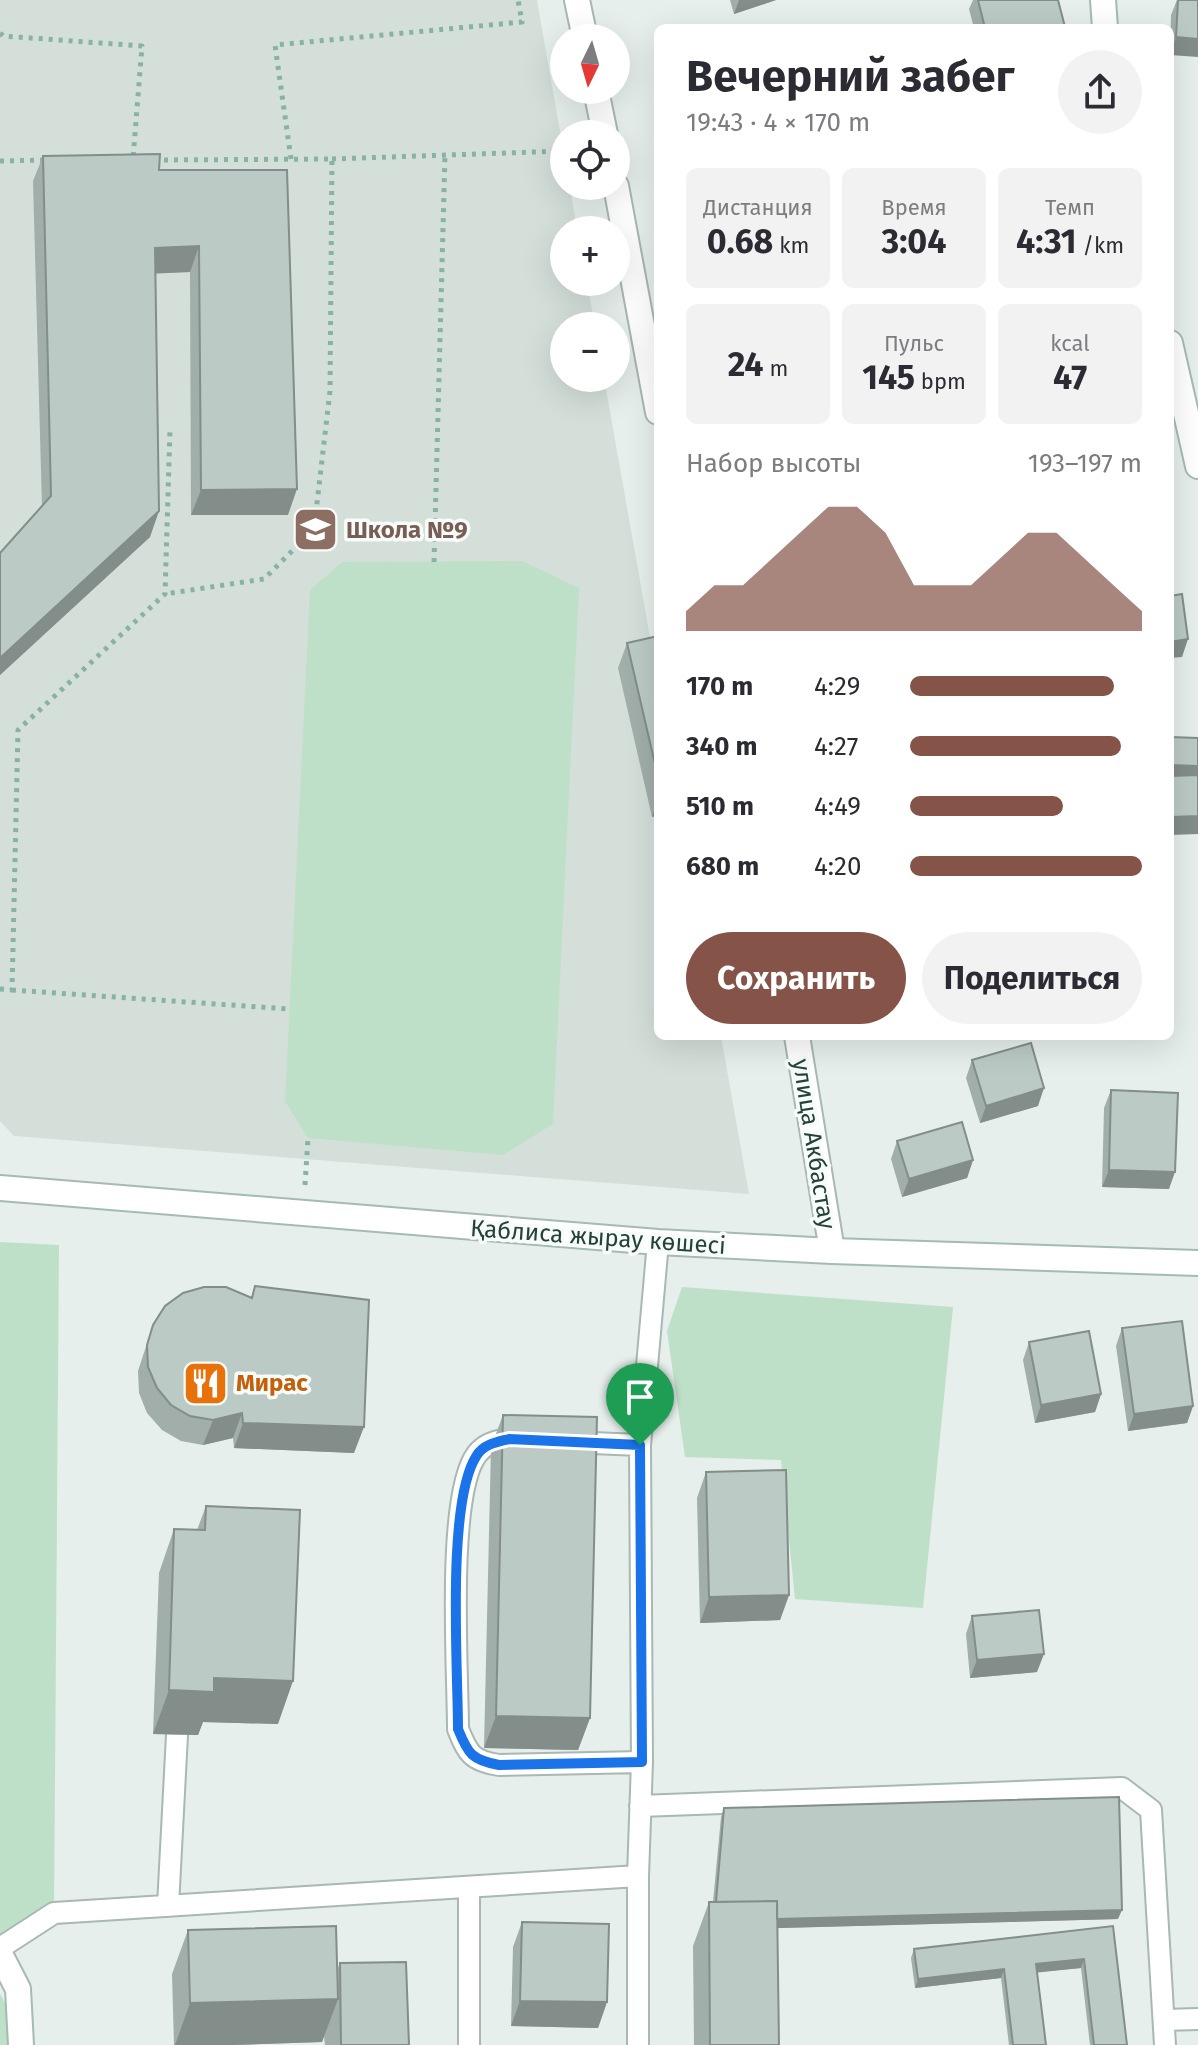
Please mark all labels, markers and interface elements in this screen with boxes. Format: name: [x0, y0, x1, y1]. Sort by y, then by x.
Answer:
north arrow: [550, 24, 630, 104]
map controls: [550, 24, 630, 392]
text: Вечерний забег: [686, 50, 1015, 103]
button: share: [1058, 50, 1142, 134]
text: 19:43 · 4 × 170 m: [686, 107, 870, 138]
button: locate: [550, 120, 630, 200]
text: Дистанция: [703, 194, 813, 221]
text: Время: [881, 194, 947, 221]
text: Темп: [1045, 194, 1095, 221]
button: +: [550, 216, 630, 296]
text: 0.68: [707, 221, 773, 262]
text: 3:04: [882, 221, 946, 262]
text: 4:31: [1016, 221, 1077, 262]
text: km: [773, 232, 809, 259]
text: /km: [1077, 232, 1124, 259]
button: −: [550, 312, 630, 392]
text: Пульс: [884, 330, 944, 357]
text: kcal: [1050, 330, 1090, 357]
text: 24: [728, 344, 764, 385]
text: m: [764, 355, 788, 382]
text: 145: [862, 357, 915, 398]
text: 47: [1053, 357, 1087, 398]
text: bpm: [915, 368, 966, 395]
text: Набор высоты: [686, 448, 861, 479]
text: 193–197 m: [1028, 448, 1142, 479]
school or university icon: Школа №9: [291, 506, 339, 554]
place label: Школа №9: [346, 516, 468, 544]
text: 170 m: [686, 671, 753, 702]
text: 4:29: [814, 671, 860, 702]
text: 340 m: [686, 731, 758, 762]
text: 4:27: [814, 731, 858, 762]
text: 510 m: [686, 791, 754, 822]
text: 4:49: [814, 791, 861, 822]
text: 680 m: [686, 851, 759, 882]
text: 4:20: [814, 851, 861, 882]
button: Сохранить: [686, 932, 906, 1024]
button: Поделиться: [922, 932, 1142, 1024]
street label: улица Акбастау: [787, 1057, 841, 1231]
street label: Қаблиса жырау көшесі: [469, 1214, 727, 1260]
restaurant icon: Мирас: [181, 1359, 229, 1407]
pin: [606, 1363, 674, 1445]
place label: Мирас: [236, 1369, 308, 1397]
icon: arrive: [618, 1375, 662, 1419]

